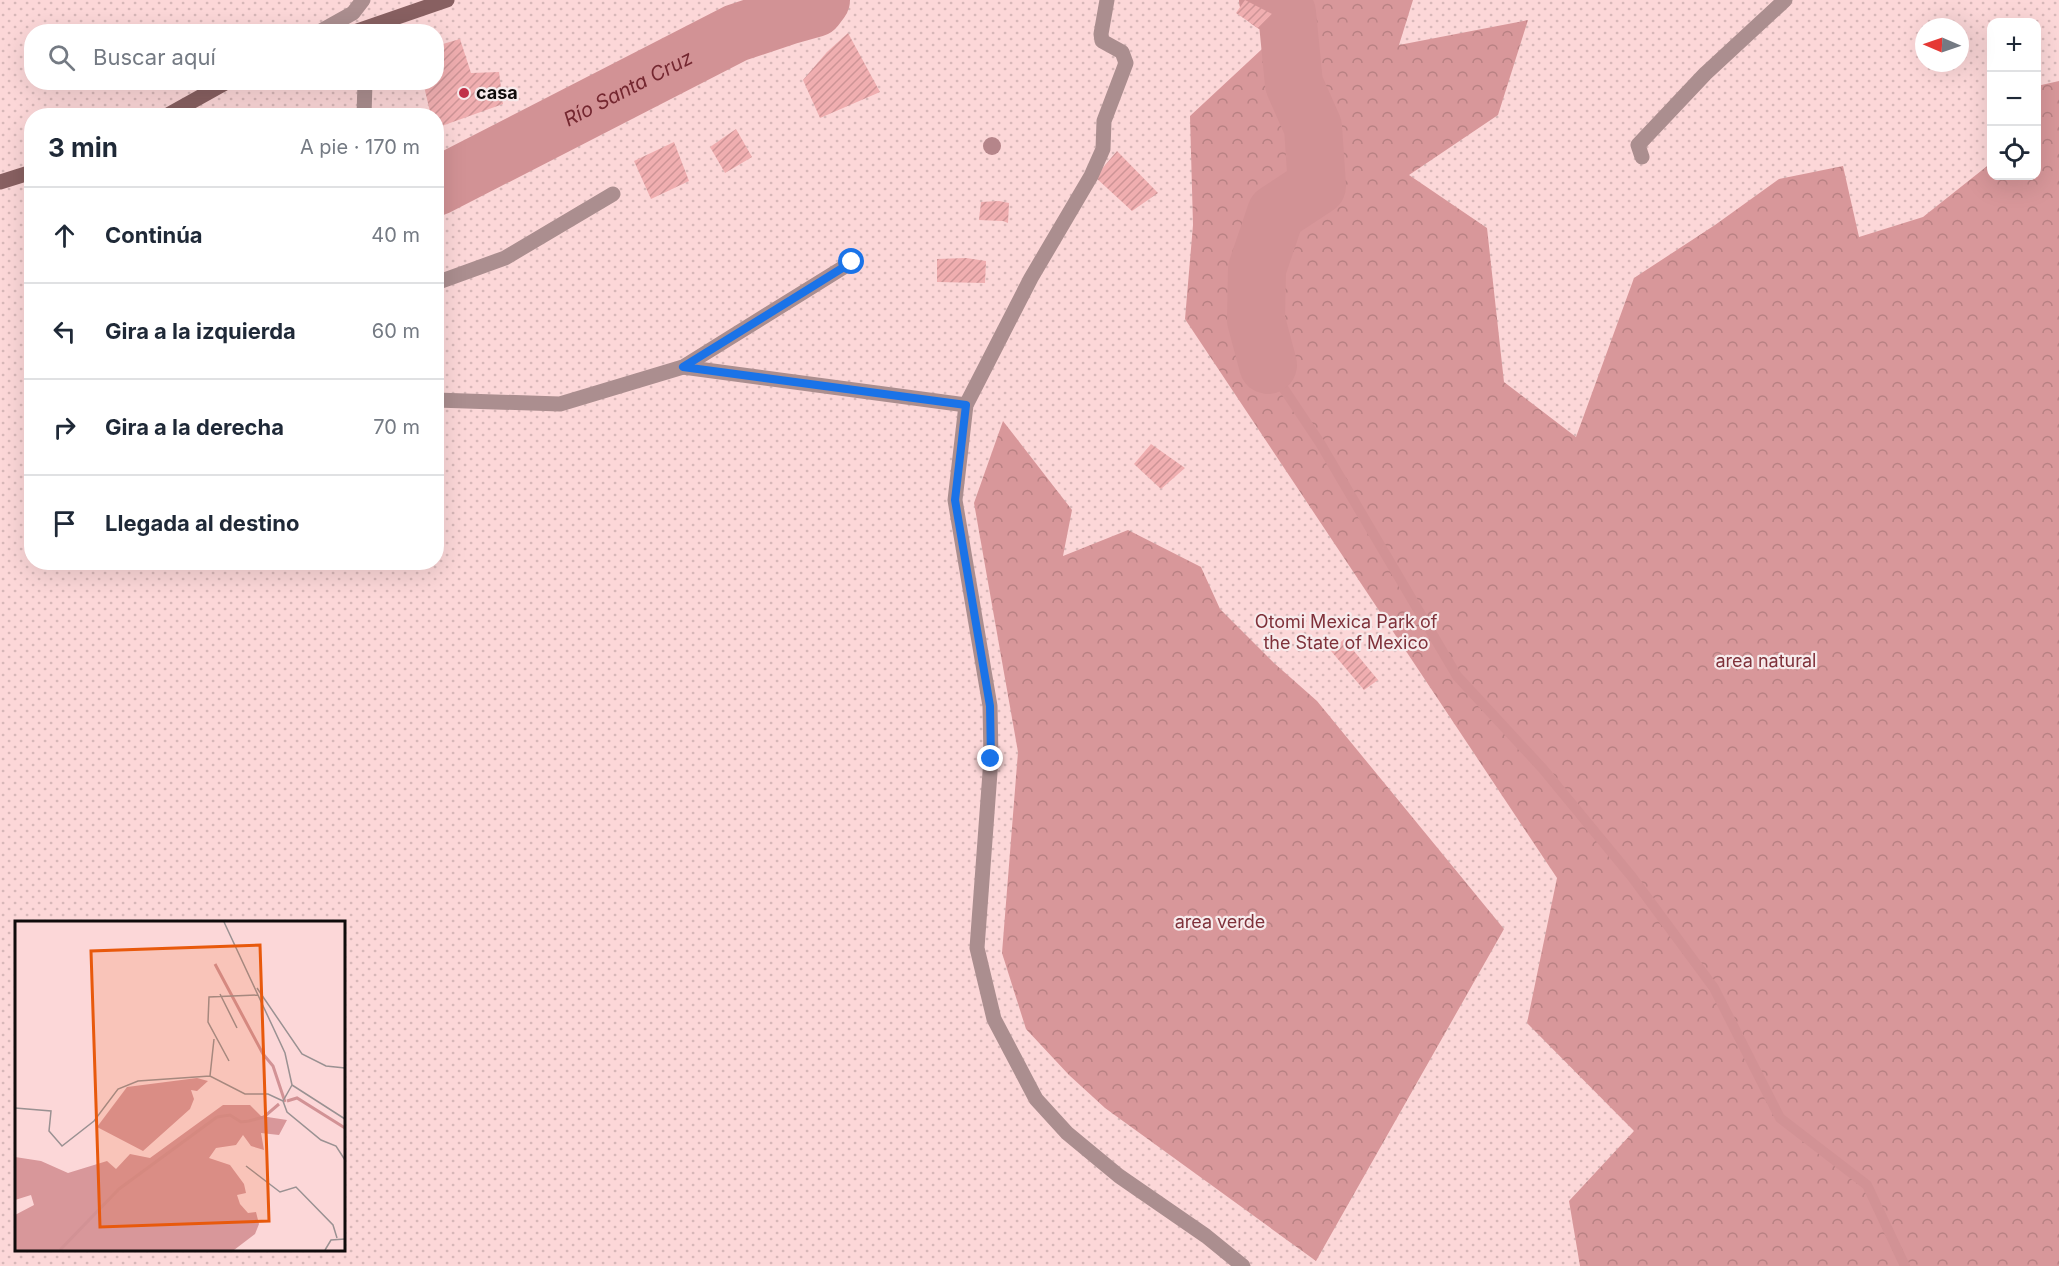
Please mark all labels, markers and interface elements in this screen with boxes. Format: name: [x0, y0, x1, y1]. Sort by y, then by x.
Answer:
north arrow: [1915, 18, 1969, 72]
map controls: [1987, 18, 2041, 180]
button: +: [1987, 18, 2041, 72]
search box: [24, 24, 444, 90]
icon: search: [45, 41, 78, 74]
text: Buscar aquí: [93, 44, 216, 70]
water label: Río Santa Cruz: [560, 45, 697, 131]
button: −: [1987, 72, 2041, 126]
place label: casa: [476, 82, 518, 103]
marker: casa: [457, 86, 471, 100]
button: locate: [1987, 126, 2041, 180]
text: 3 min: [48, 132, 118, 163]
text: A pie · 170 m: [300, 135, 420, 159]
icon: ahead: [48, 219, 81, 252]
text: Continúa: [105, 222, 203, 248]
text: 40 m: [371, 223, 420, 247]
route start: [838, 248, 864, 274]
icon: left: [48, 315, 81, 348]
text: Gira a la izquierda: [105, 318, 296, 344]
text: 60 m: [372, 319, 420, 343]
icon: right: [48, 411, 81, 444]
text: Gira a la derecha: [105, 414, 284, 440]
text: 70 m: [373, 415, 420, 439]
icon: arrive: [48, 507, 81, 540]
text: Llegada al destino: [105, 510, 299, 536]
park label: Otomi Mexica Park of the State of Mexico: [1255, 611, 1438, 653]
park label: area natural: [1716, 650, 1816, 671]
route end: [977, 745, 1003, 771]
park label: area verde: [1175, 911, 1265, 932]
inset map: [15, 921, 345, 1251]

